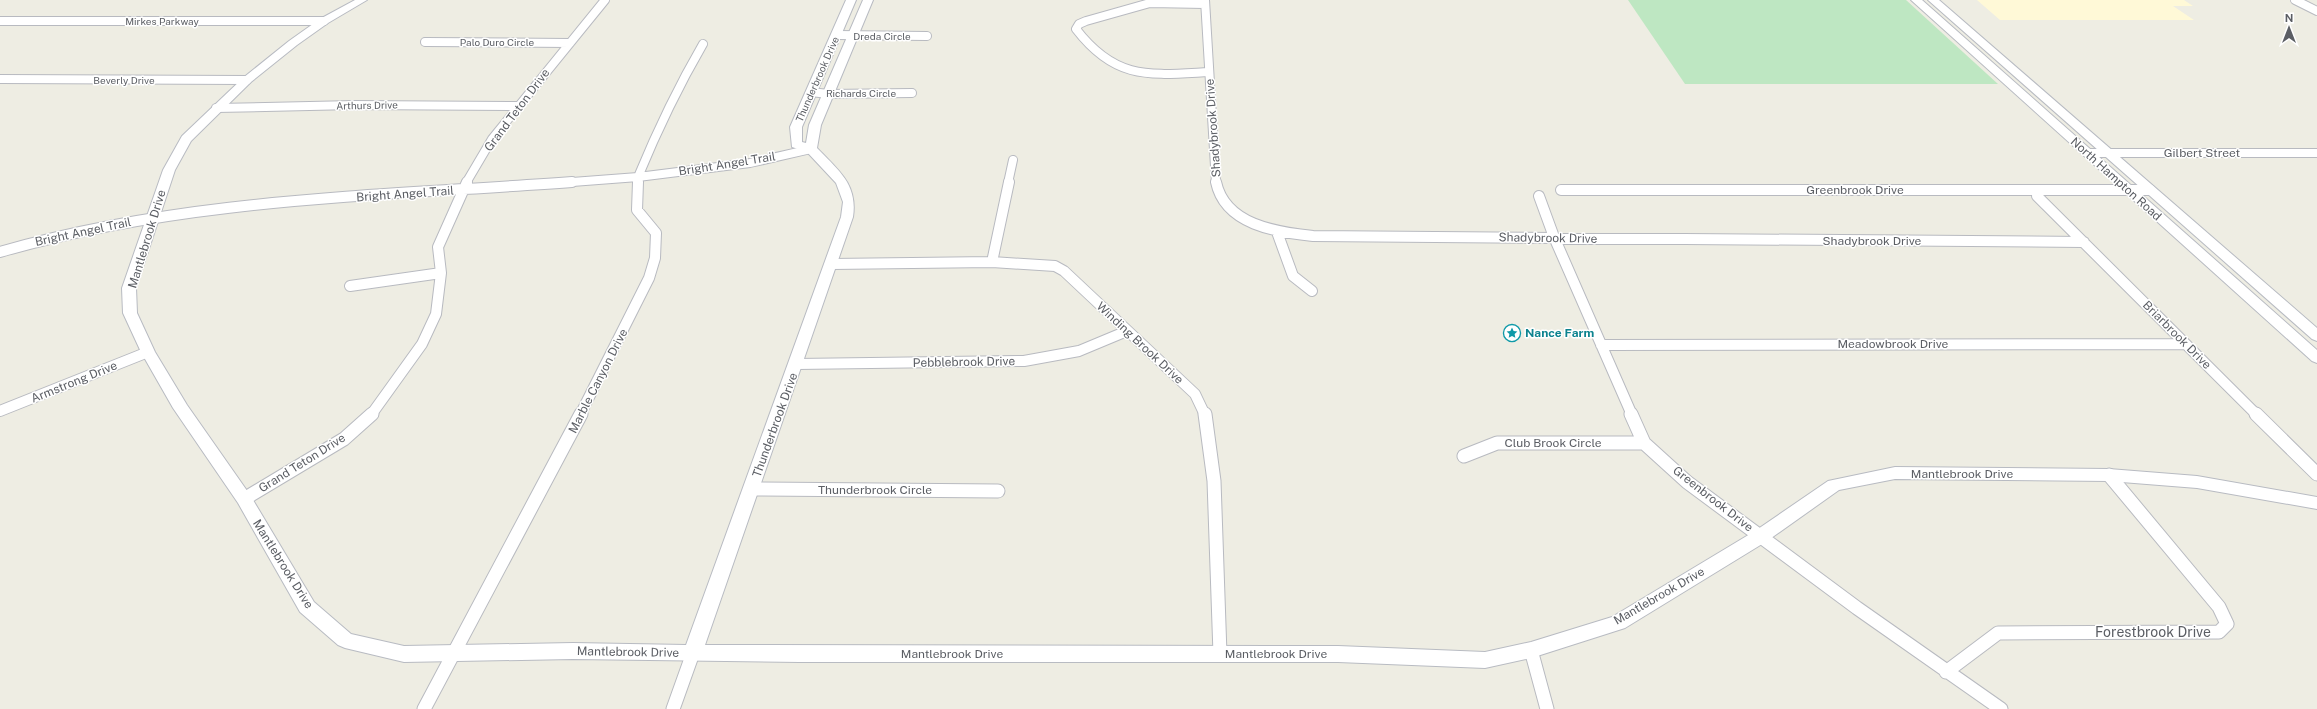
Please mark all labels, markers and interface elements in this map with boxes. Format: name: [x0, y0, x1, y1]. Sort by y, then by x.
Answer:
north arrow: [2269, 8, 2309, 48]
text: N: [2285, 12, 2293, 24]
street label: Mirkes Parkway: [125, 15, 199, 27]
street label: Dreda Circle: [853, 30, 911, 42]
street label: Thunderbrook Drive: [793, 34, 841, 123]
street label: Palo Duro Circle: [460, 36, 534, 48]
street label: Grand Teton Drive: [481, 66, 553, 154]
street label: Beverly Drive: [93, 74, 155, 86]
street label: Shadybrook Drive: [1203, 78, 1223, 178]
street label: Richards Circle: [826, 87, 896, 99]
street label: Arthurs Drive: [336, 98, 398, 112]
street label: North Hampton Road: [2068, 135, 2164, 223]
street label: Gilbert Street: [2164, 146, 2241, 160]
street label: Bright Angel Trail: [678, 149, 777, 179]
street label: Greenbrook Drive: [1806, 183, 1904, 197]
street label: Bright Angel Trail: [356, 184, 455, 204]
street label: Mantlebrook Drive: [125, 188, 169, 290]
street label: Bright Angel Trail: [34, 215, 133, 249]
street label: Shadybrook Drive: [1498, 230, 1598, 246]
street label: Shadybrook Drive: [1823, 234, 1922, 248]
street label: Briarbrook Drive: [2140, 298, 2214, 372]
street label: Winding Brook Drive: [1094, 299, 1186, 387]
place icon: Nance Farm: [1502, 323, 1522, 343]
street label: Marble Canyon Drive: [566, 326, 630, 436]
place label: Nance Farm: [1525, 326, 1594, 340]
street label: Meadowbrook Drive: [1838, 337, 1949, 351]
street label: Pebblebrook Drive: [913, 354, 1016, 370]
street label: Armstrong Drive: [29, 358, 119, 406]
street label: Thunderbrook Drive: [750, 371, 801, 479]
street label: Grand Teton Drive: [256, 431, 348, 495]
street label: Club Brook Circle: [1504, 436, 1602, 450]
street label: Greenbrook Drive: [1670, 463, 1756, 535]
street label: Mantlebrook Drive: [1911, 467, 2013, 481]
street label: Thunderbrook Circle: [818, 483, 932, 497]
street label: Mantlebrook Drive: [250, 517, 316, 611]
street label: Mantlebrook Drive: [1611, 564, 1707, 628]
street label: Forestbrook Drive: [2095, 624, 2211, 640]
street label: Mantlebrook Drive: [577, 644, 680, 660]
street label: Mantlebrook Drive: [901, 647, 1003, 661]
street label: Mantlebrook Drive: [1225, 647, 1327, 661]

